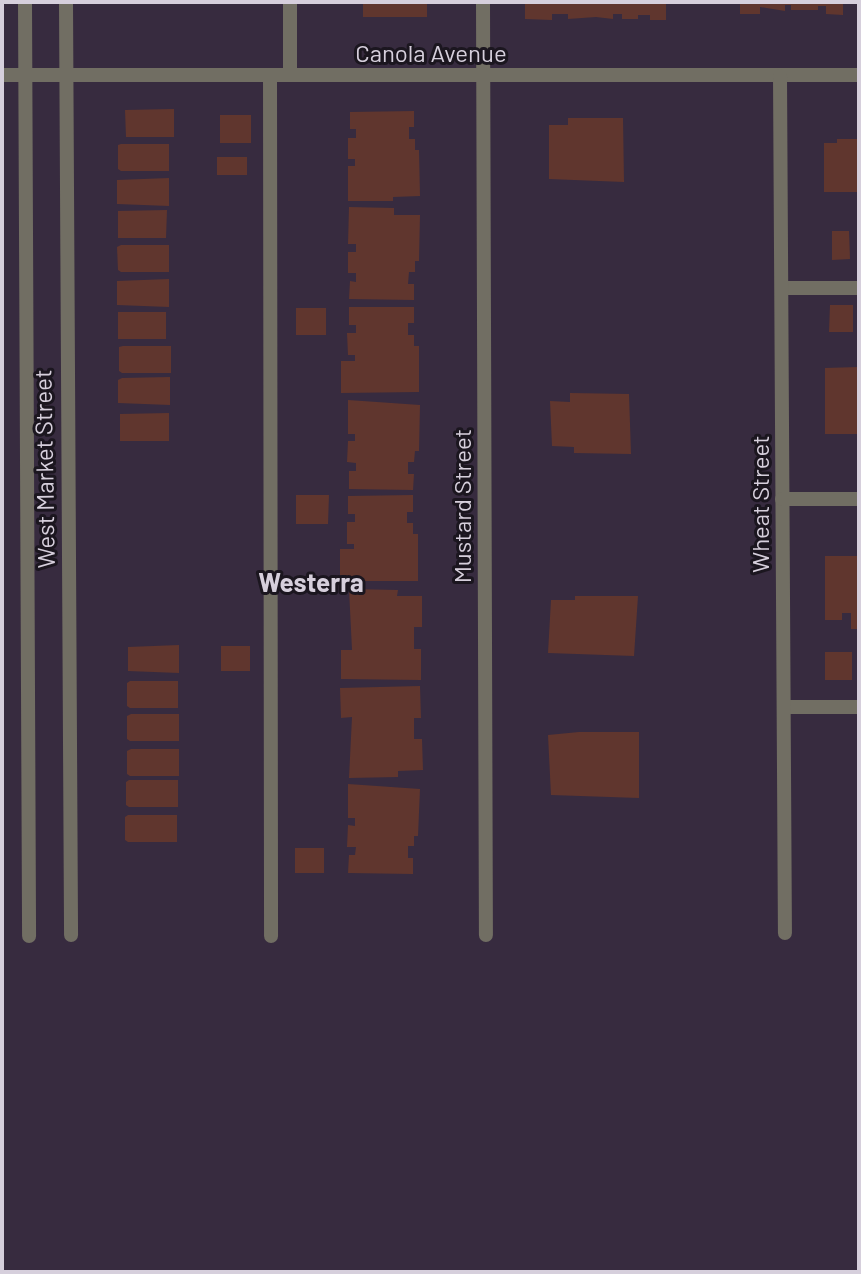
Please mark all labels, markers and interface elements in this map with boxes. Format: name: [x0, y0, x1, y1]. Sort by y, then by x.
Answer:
street label: Canola Avenue: [355, 39, 507, 67]
street label: West Market Street: [28, 369, 60, 569]
street label: Mustard Street: [448, 429, 476, 583]
street label: Wheat Street: [746, 435, 774, 573]
district label: Westerra: [258, 566, 364, 598]

